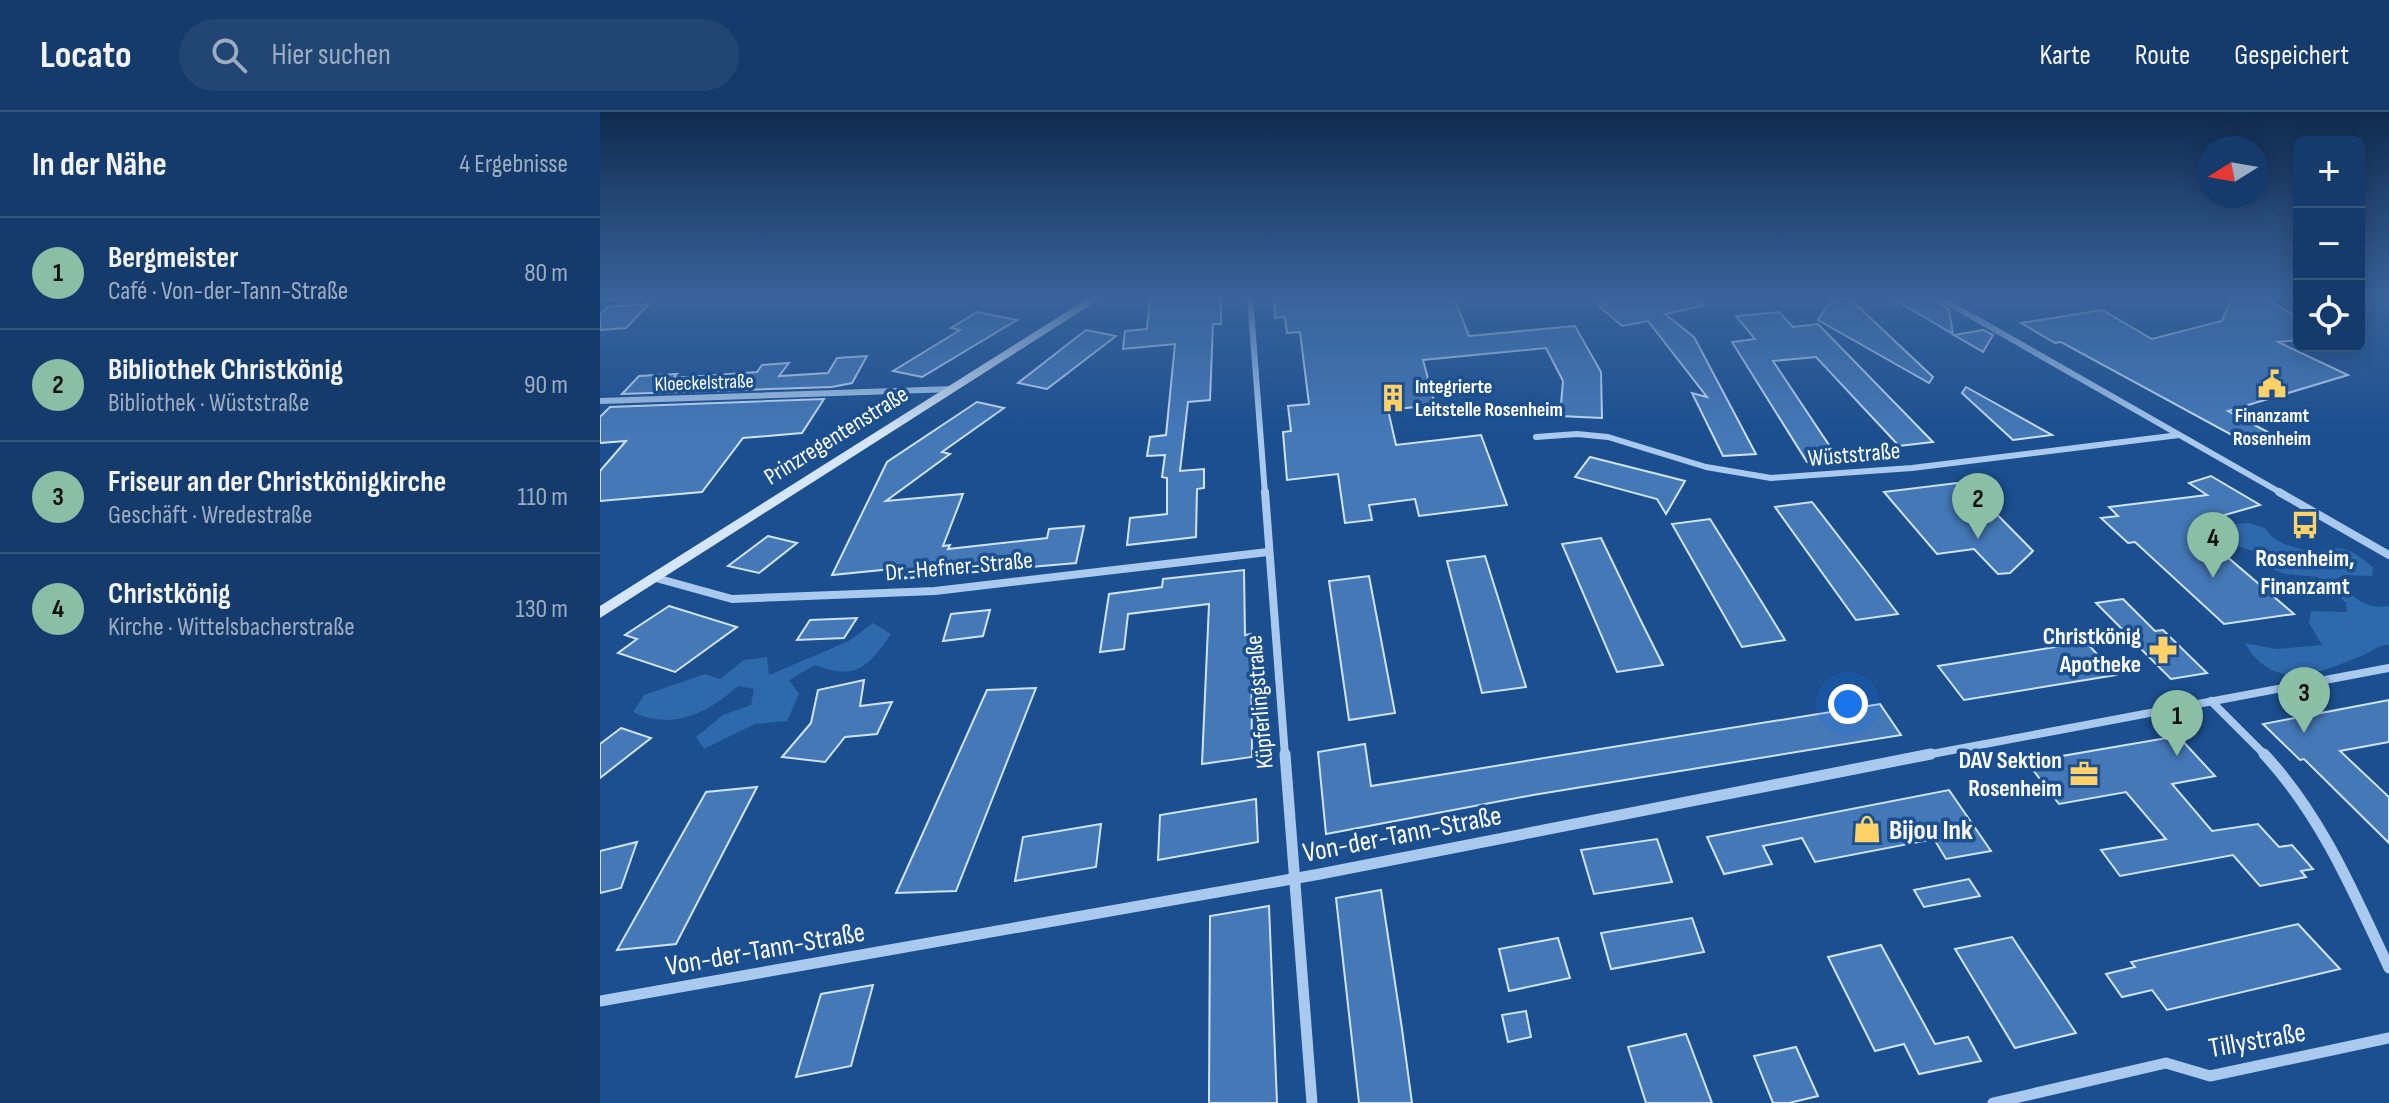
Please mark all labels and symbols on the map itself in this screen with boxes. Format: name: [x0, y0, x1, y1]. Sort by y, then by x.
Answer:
north arrow: [2197, 136, 2269, 208]
street label: Kloeckelstraße: [654, 369, 754, 397]
public building icon: Finanzamt Rosenheim: [2257, 369, 2287, 399]
place label: Integrierte Leitstelle Rosenheim: [1415, 375, 1563, 422]
street label: Prinzregentenstraße: [759, 380, 914, 491]
building icon: Integrierte Leitstelle Rosenheim: [1378, 383, 1408, 413]
place label: Finanzamt Rosenheim: [2233, 404, 2311, 451]
street label: Wüststraße: [1807, 436, 1901, 473]
pin: 2: [1952, 473, 2004, 539]
bus stop icon: Rosenheim, Finanzamt: [2290, 510, 2320, 540]
pin: 4: [2187, 512, 2239, 578]
place label: Rosenheim, Finanzamt: [2255, 544, 2355, 601]
street label: Dr.-Hefner-Straße: [884, 546, 1034, 587]
place label: Christkönig Apotheke: [2043, 622, 2141, 679]
street label: Küpferlingstraße: [1239, 634, 1280, 770]
pharmacy icon: Christkönig Apotheke: [2148, 635, 2178, 665]
pin: 3: [2278, 667, 2330, 733]
your location: [1828, 684, 1868, 724]
pin: 1: [2151, 690, 2203, 756]
place label: DAV Sektion Rosenheim: [1959, 746, 2062, 803]
office icon: DAV Sektion Rosenheim: [2069, 759, 2099, 789]
street label: Von-der-Tann-Straße: [1300, 799, 1504, 870]
shop icon: Bijou Ink: [1852, 814, 1882, 844]
place label: Bijou Ink: [1889, 814, 1973, 847]
street label: Von-der-Tann-Straße: [663, 916, 867, 983]
street label: Tillystraße: [2206, 1016, 2308, 1065]

